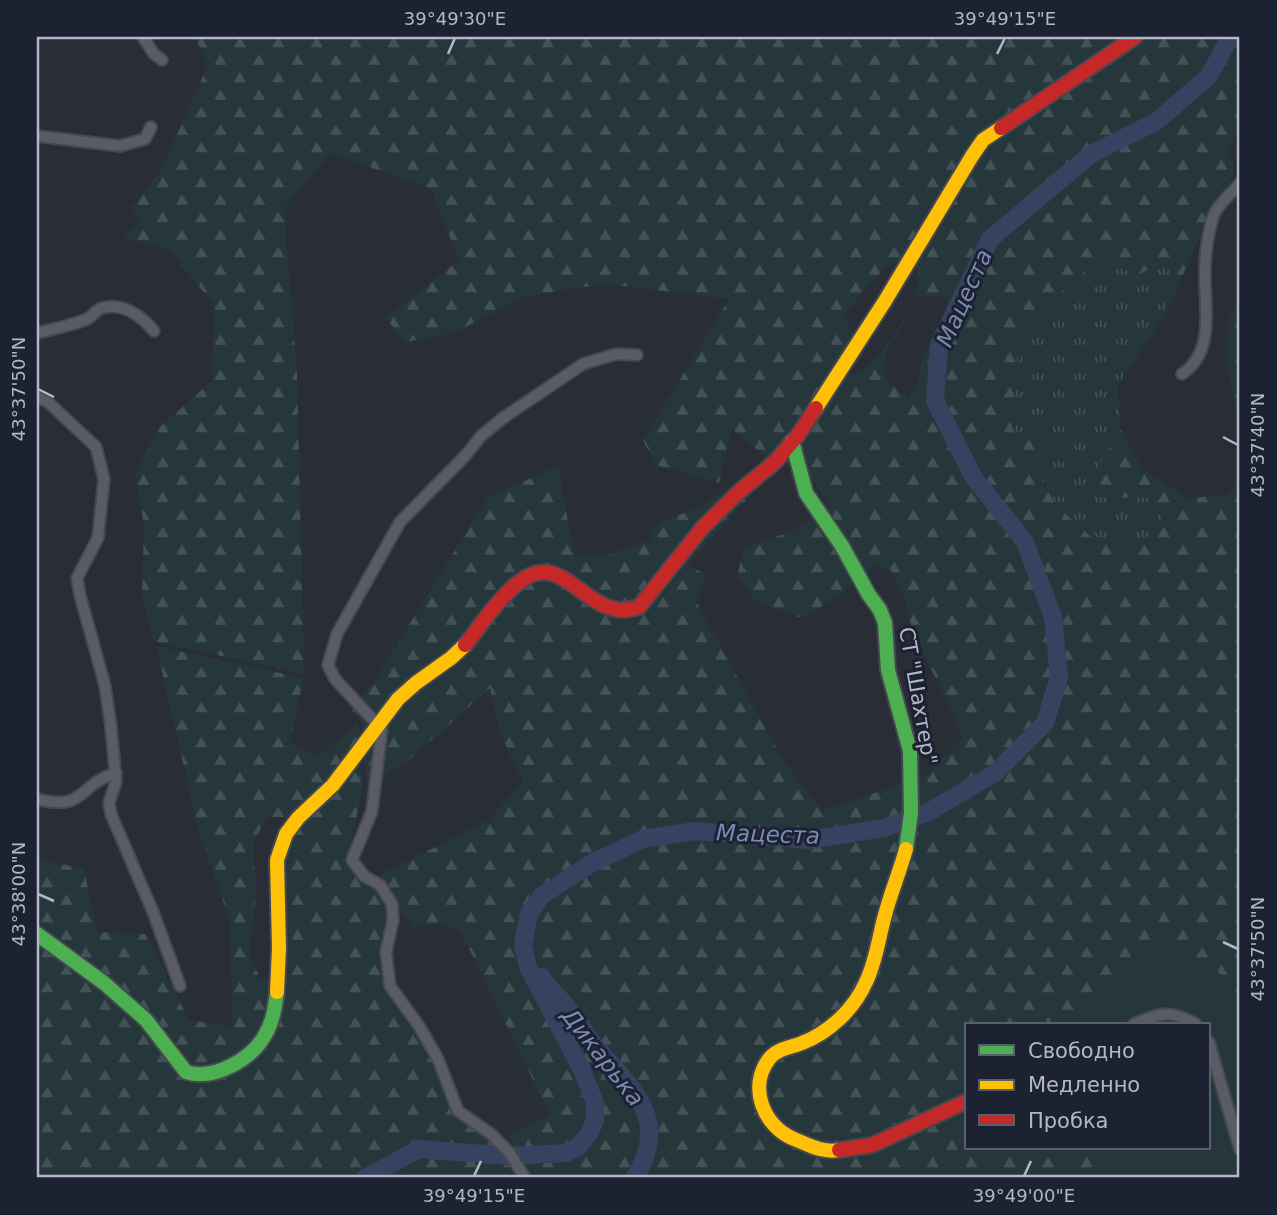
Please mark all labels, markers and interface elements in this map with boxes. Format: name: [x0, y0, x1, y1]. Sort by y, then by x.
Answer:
text: 39°49'30"E: [404, 8, 506, 29]
text: 39°49'15"E: [954, 8, 1056, 29]
water label: Мацеста: [931, 245, 997, 351]
text: 43°37'50"N: [8, 337, 29, 441]
text: 43°37'40"N: [1247, 393, 1268, 497]
street label: СТ "Шахтер": [894, 625, 942, 767]
water label: Мацеста: [716, 819, 820, 849]
text: 43°38'00"N: [8, 842, 29, 946]
text: 43°37'50"N: [1247, 897, 1268, 1001]
water label: Дикарька: [556, 1002, 649, 1111]
legend: [965, 1023, 1210, 1148]
text: Свободно: [1028, 1039, 1135, 1063]
text: Медленно: [1028, 1073, 1140, 1097]
text: Пробка: [1028, 1109, 1108, 1133]
text: 39°49'15"E: [423, 1185, 525, 1206]
text: 39°49'00"E: [973, 1185, 1075, 1206]

